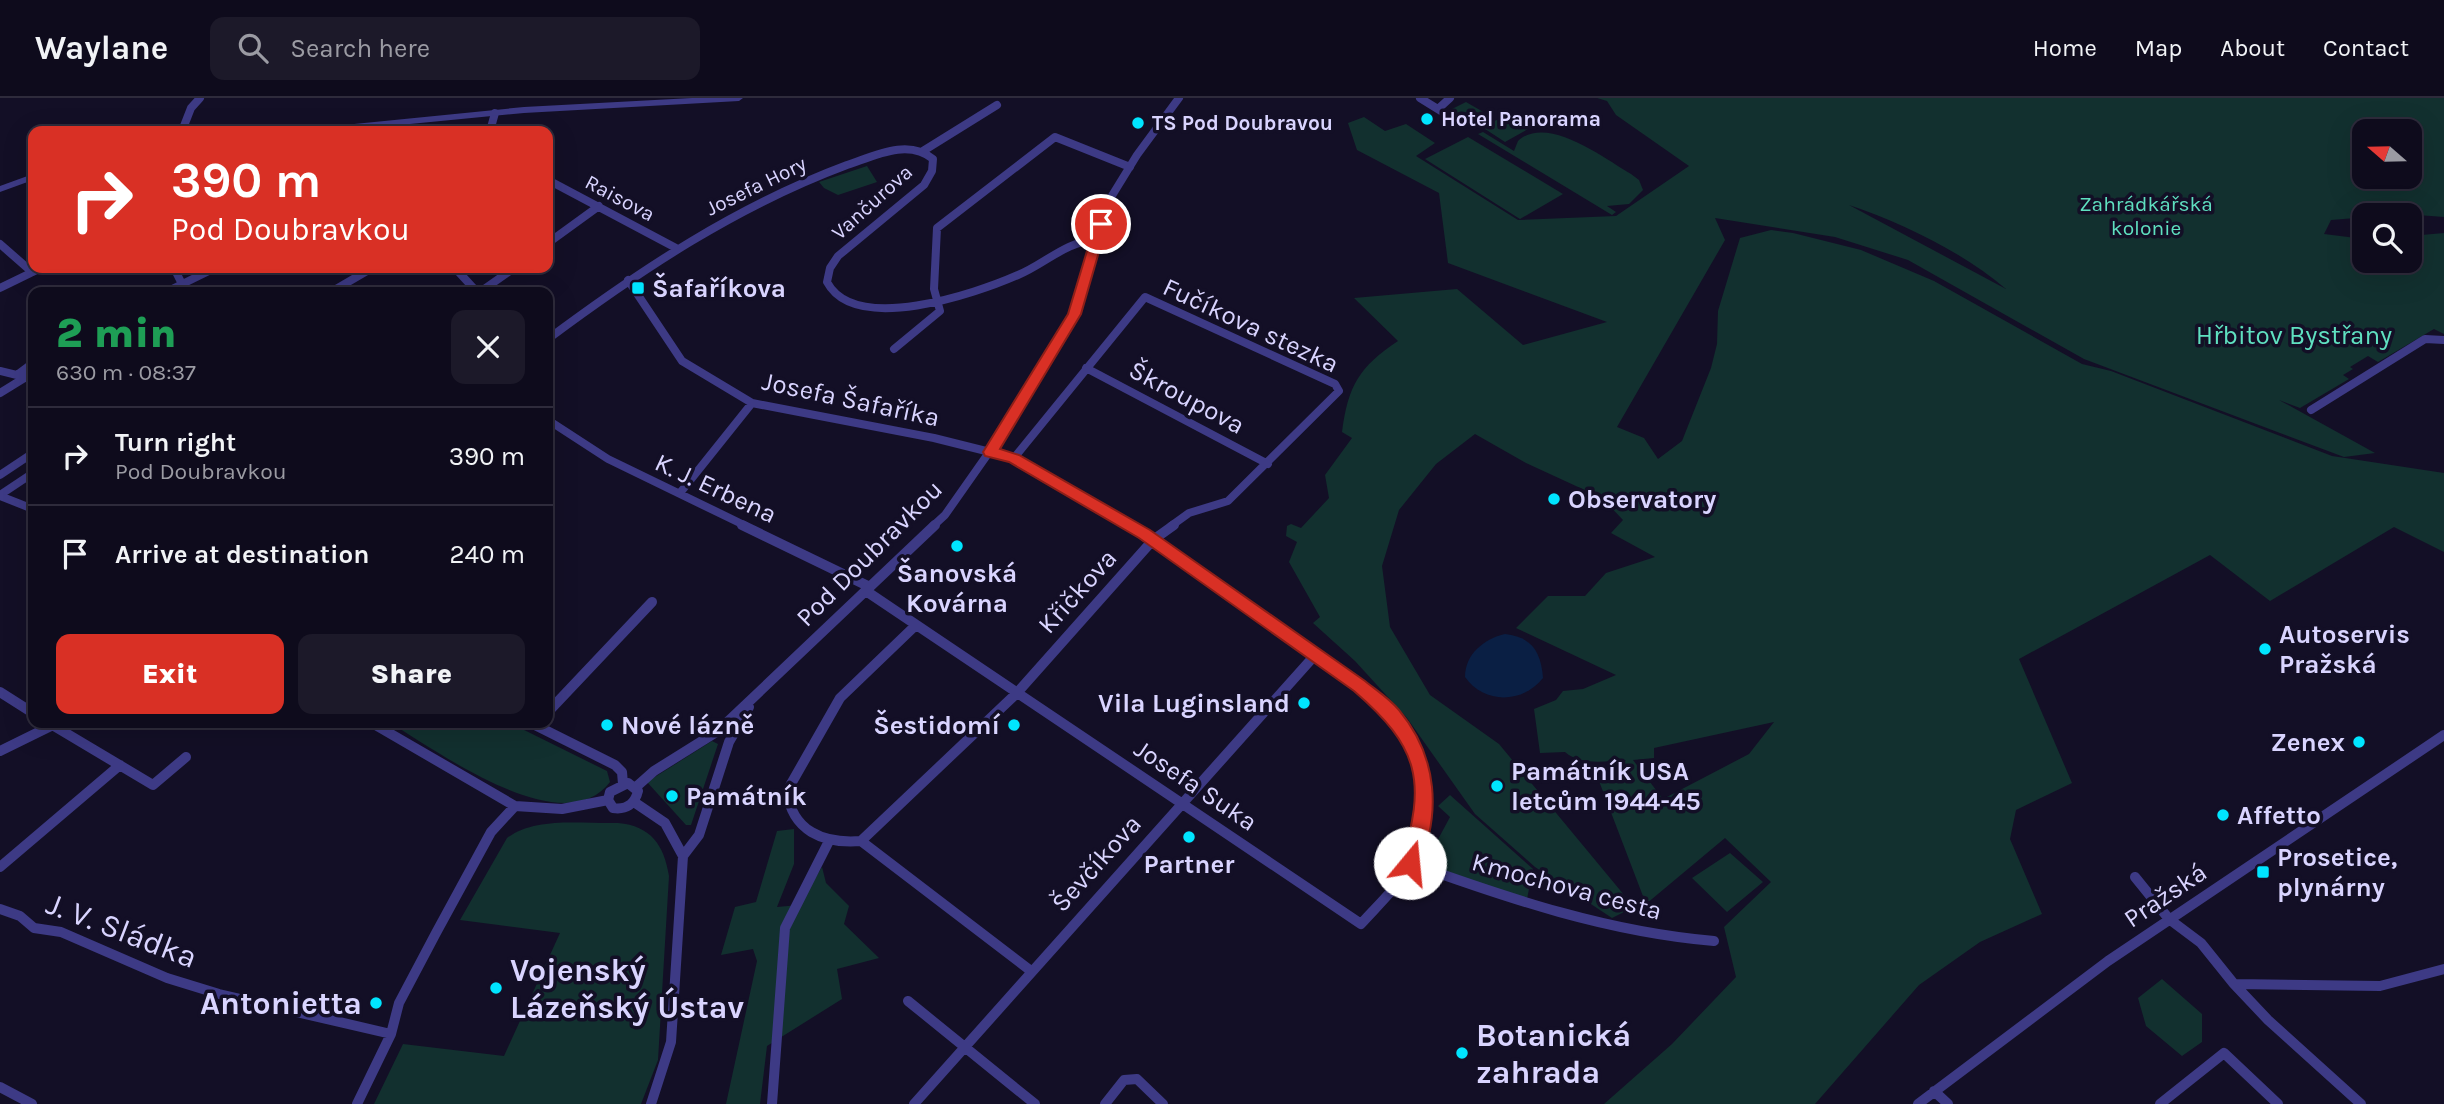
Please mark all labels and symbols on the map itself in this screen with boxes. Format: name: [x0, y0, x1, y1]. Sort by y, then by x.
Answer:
place label: Hotel Panorama: [1441, 107, 1601, 131]
place label: TS Pod Doubravou: [1152, 111, 1333, 135]
marker: Hotel Panorama: [1419, 111, 1435, 127]
marker: TS Pod Doubravou: [1130, 115, 1146, 131]
north arrow: [2352, 119, 2422, 189]
street label: Josefa Hory: [702, 151, 810, 221]
street label: Vančurova: [827, 160, 917, 244]
street label: Raisova: [581, 170, 659, 226]
park label: Zahrádkářská kolonie: [2079, 192, 2213, 240]
pin: [1071, 194, 1131, 254]
street label: Fučíkova stezka: [1158, 271, 1344, 380]
place label: Šafaříkova: [652, 272, 786, 304]
marker: Šafaříkova: [630, 280, 646, 296]
park label: Hřbitov Bystřany: [2196, 320, 2392, 351]
street label: Škroupova: [1124, 353, 1250, 441]
street label: Josefa Šafaříka: [759, 365, 943, 433]
street label: K. J. Erbena: [650, 447, 782, 530]
street label: Pod Doubravkou: [790, 474, 949, 633]
place label: Observatory: [1568, 484, 1716, 515]
marker: Observatory: [1546, 491, 1562, 507]
marker: Šanovská Kovárna: [949, 538, 965, 554]
street label: Křičkova: [1032, 543, 1123, 640]
place label: Šanovská Kovárna: [897, 557, 1017, 619]
place label: Autoservis Pražská: [2279, 619, 2410, 680]
marker: Autoservis Pražská: [2257, 641, 2273, 657]
place label: Vila Luginsland: [1098, 688, 1290, 719]
marker: Vila Luginsland: [1296, 695, 1312, 711]
place label: Šestidomí: [873, 709, 1000, 741]
place label: Nové lázně: [621, 710, 754, 741]
marker: Nové lázně: [599, 717, 615, 733]
marker: Šestidomí: [1006, 717, 1022, 733]
place label: Zenex: [2271, 727, 2345, 758]
street label: Josefa Suka: [1128, 733, 1263, 838]
marker: Zenex: [2351, 734, 2367, 750]
place label: Památník USA letcům 1944-45: [1511, 756, 1701, 817]
marker: Památník USA letcům 1944-45: [1489, 778, 1505, 794]
place label: Památník: [686, 781, 807, 812]
marker: Památník: [664, 788, 680, 804]
place label: Affetto: [2237, 800, 2321, 831]
marker: Affetto: [2215, 807, 2231, 823]
street label: Ševčíkova: [1044, 808, 1148, 918]
position arrow: [1373, 826, 1447, 900]
marker: Partner: [1181, 829, 1197, 845]
place label: Prosetice, plynárny: [2277, 842, 2397, 903]
street label: Kmochova cesta: [1468, 846, 1665, 927]
place label: Partner: [1144, 849, 1235, 880]
street label: Pražská: [2118, 857, 2213, 934]
marker: Prosetice, plynárny: [2255, 864, 2271, 880]
street label: J. V. Sládka: [41, 885, 202, 976]
place label: Vojenský Lázeňský Ústav: [510, 952, 745, 1026]
marker: Vojenský Lázeňský Ústav: [488, 980, 504, 996]
place label: Antonietta: [200, 985, 362, 1022]
marker: Antonietta: [368, 995, 384, 1011]
place label: Botanická zahrada: [1476, 1017, 1631, 1091]
marker: Botanická zahrada: [1454, 1045, 1470, 1061]

